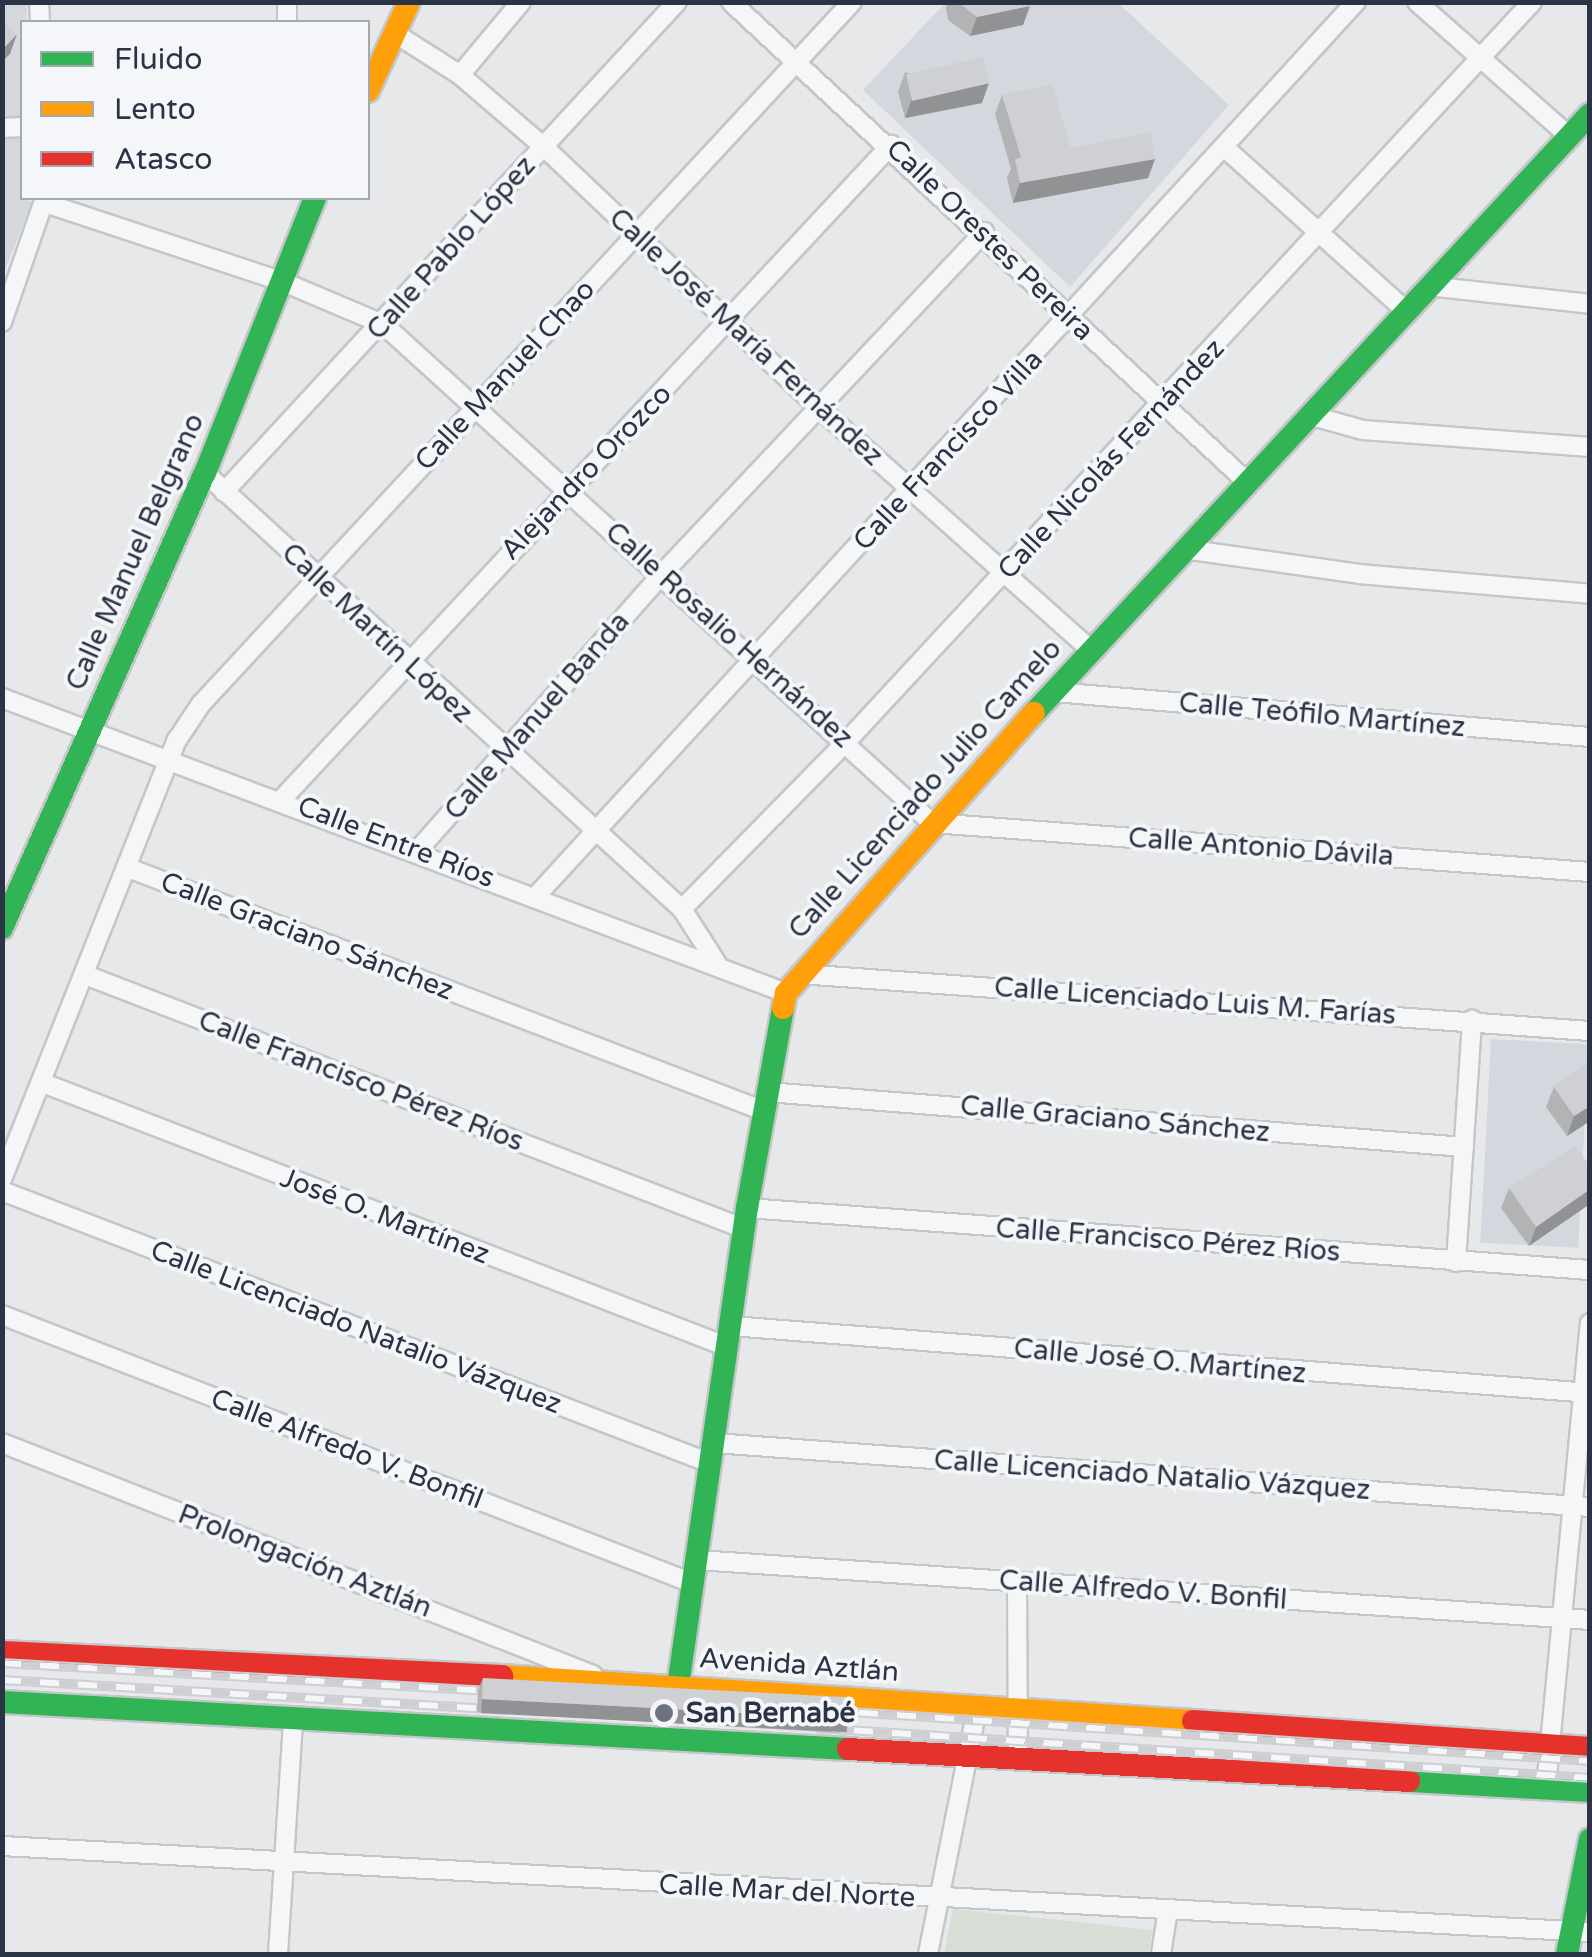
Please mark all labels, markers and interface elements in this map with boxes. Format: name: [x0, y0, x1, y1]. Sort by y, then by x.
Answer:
legend: [20, 20, 370, 200]
text: Fluido: [114, 41, 202, 78]
text: Lento: [114, 91, 196, 128]
street label: Calle Orestes Pereira: [879, 132, 1101, 348]
text: Atasco: [114, 141, 213, 178]
street label: Calle Pablo López: [360, 149, 542, 347]
street label: Calle José María Fernández: [602, 201, 890, 473]
street label: Calle Manuel Chao: [408, 273, 602, 477]
street label: Calle Nicolás Fernández: [991, 332, 1231, 586]
street label: Calle Francisco Villa: [846, 343, 1050, 557]
street label: Alejandro Orozco: [494, 377, 678, 567]
street label: Calle Manuel Belgrano: [59, 408, 211, 696]
street label: Calle Rosalio Hernández: [598, 515, 860, 755]
street label: Calle Martín López: [275, 536, 479, 730]
street label: Calle Manuel Banda: [437, 605, 637, 827]
street label: Calle Licenciado Julio Camelo: [781, 632, 1069, 946]
street label: Calle Teófilo Martínez: [1177, 686, 1467, 744]
street label: Calle Entre Ríos: [293, 789, 499, 895]
street label: Calle Antonio Dávila: [1127, 821, 1395, 873]
street label: Calle Graciano Sánchez: [156, 865, 458, 1007]
street label: Calle Licenciado Luis M. Farías: [993, 970, 1397, 1032]
street label: Calle Francisco Pérez Ríos: [194, 1003, 528, 1159]
street label: Calle Graciano Sánchez: [959, 1089, 1271, 1149]
street label: José O. Martínez: [276, 1161, 494, 1271]
street label: Calle Francisco Pérez Ríos: [994, 1211, 1342, 1269]
street label: Calle Licenciado Natalio Vázquez: [146, 1233, 566, 1421]
street label: Calle José O. Martínez: [1012, 1331, 1308, 1391]
street label: Calle Alfredo V. Bonfil: [206, 1382, 488, 1516]
street label: Calle Licenciado Natalio Vázquez: [933, 1443, 1371, 1507]
street label: Prolongación Aztlán: [173, 1497, 437, 1625]
street label: Calle Alfredo V. Bonfil: [998, 1563, 1288, 1617]
street label: Avenida Aztlán: [698, 1641, 900, 1689]
place label: San Bernabé: [686, 1696, 855, 1730]
marker: San Bernabé: [651, 1700, 677, 1726]
street label: Calle Mar del Norte: [658, 1867, 916, 1915]

